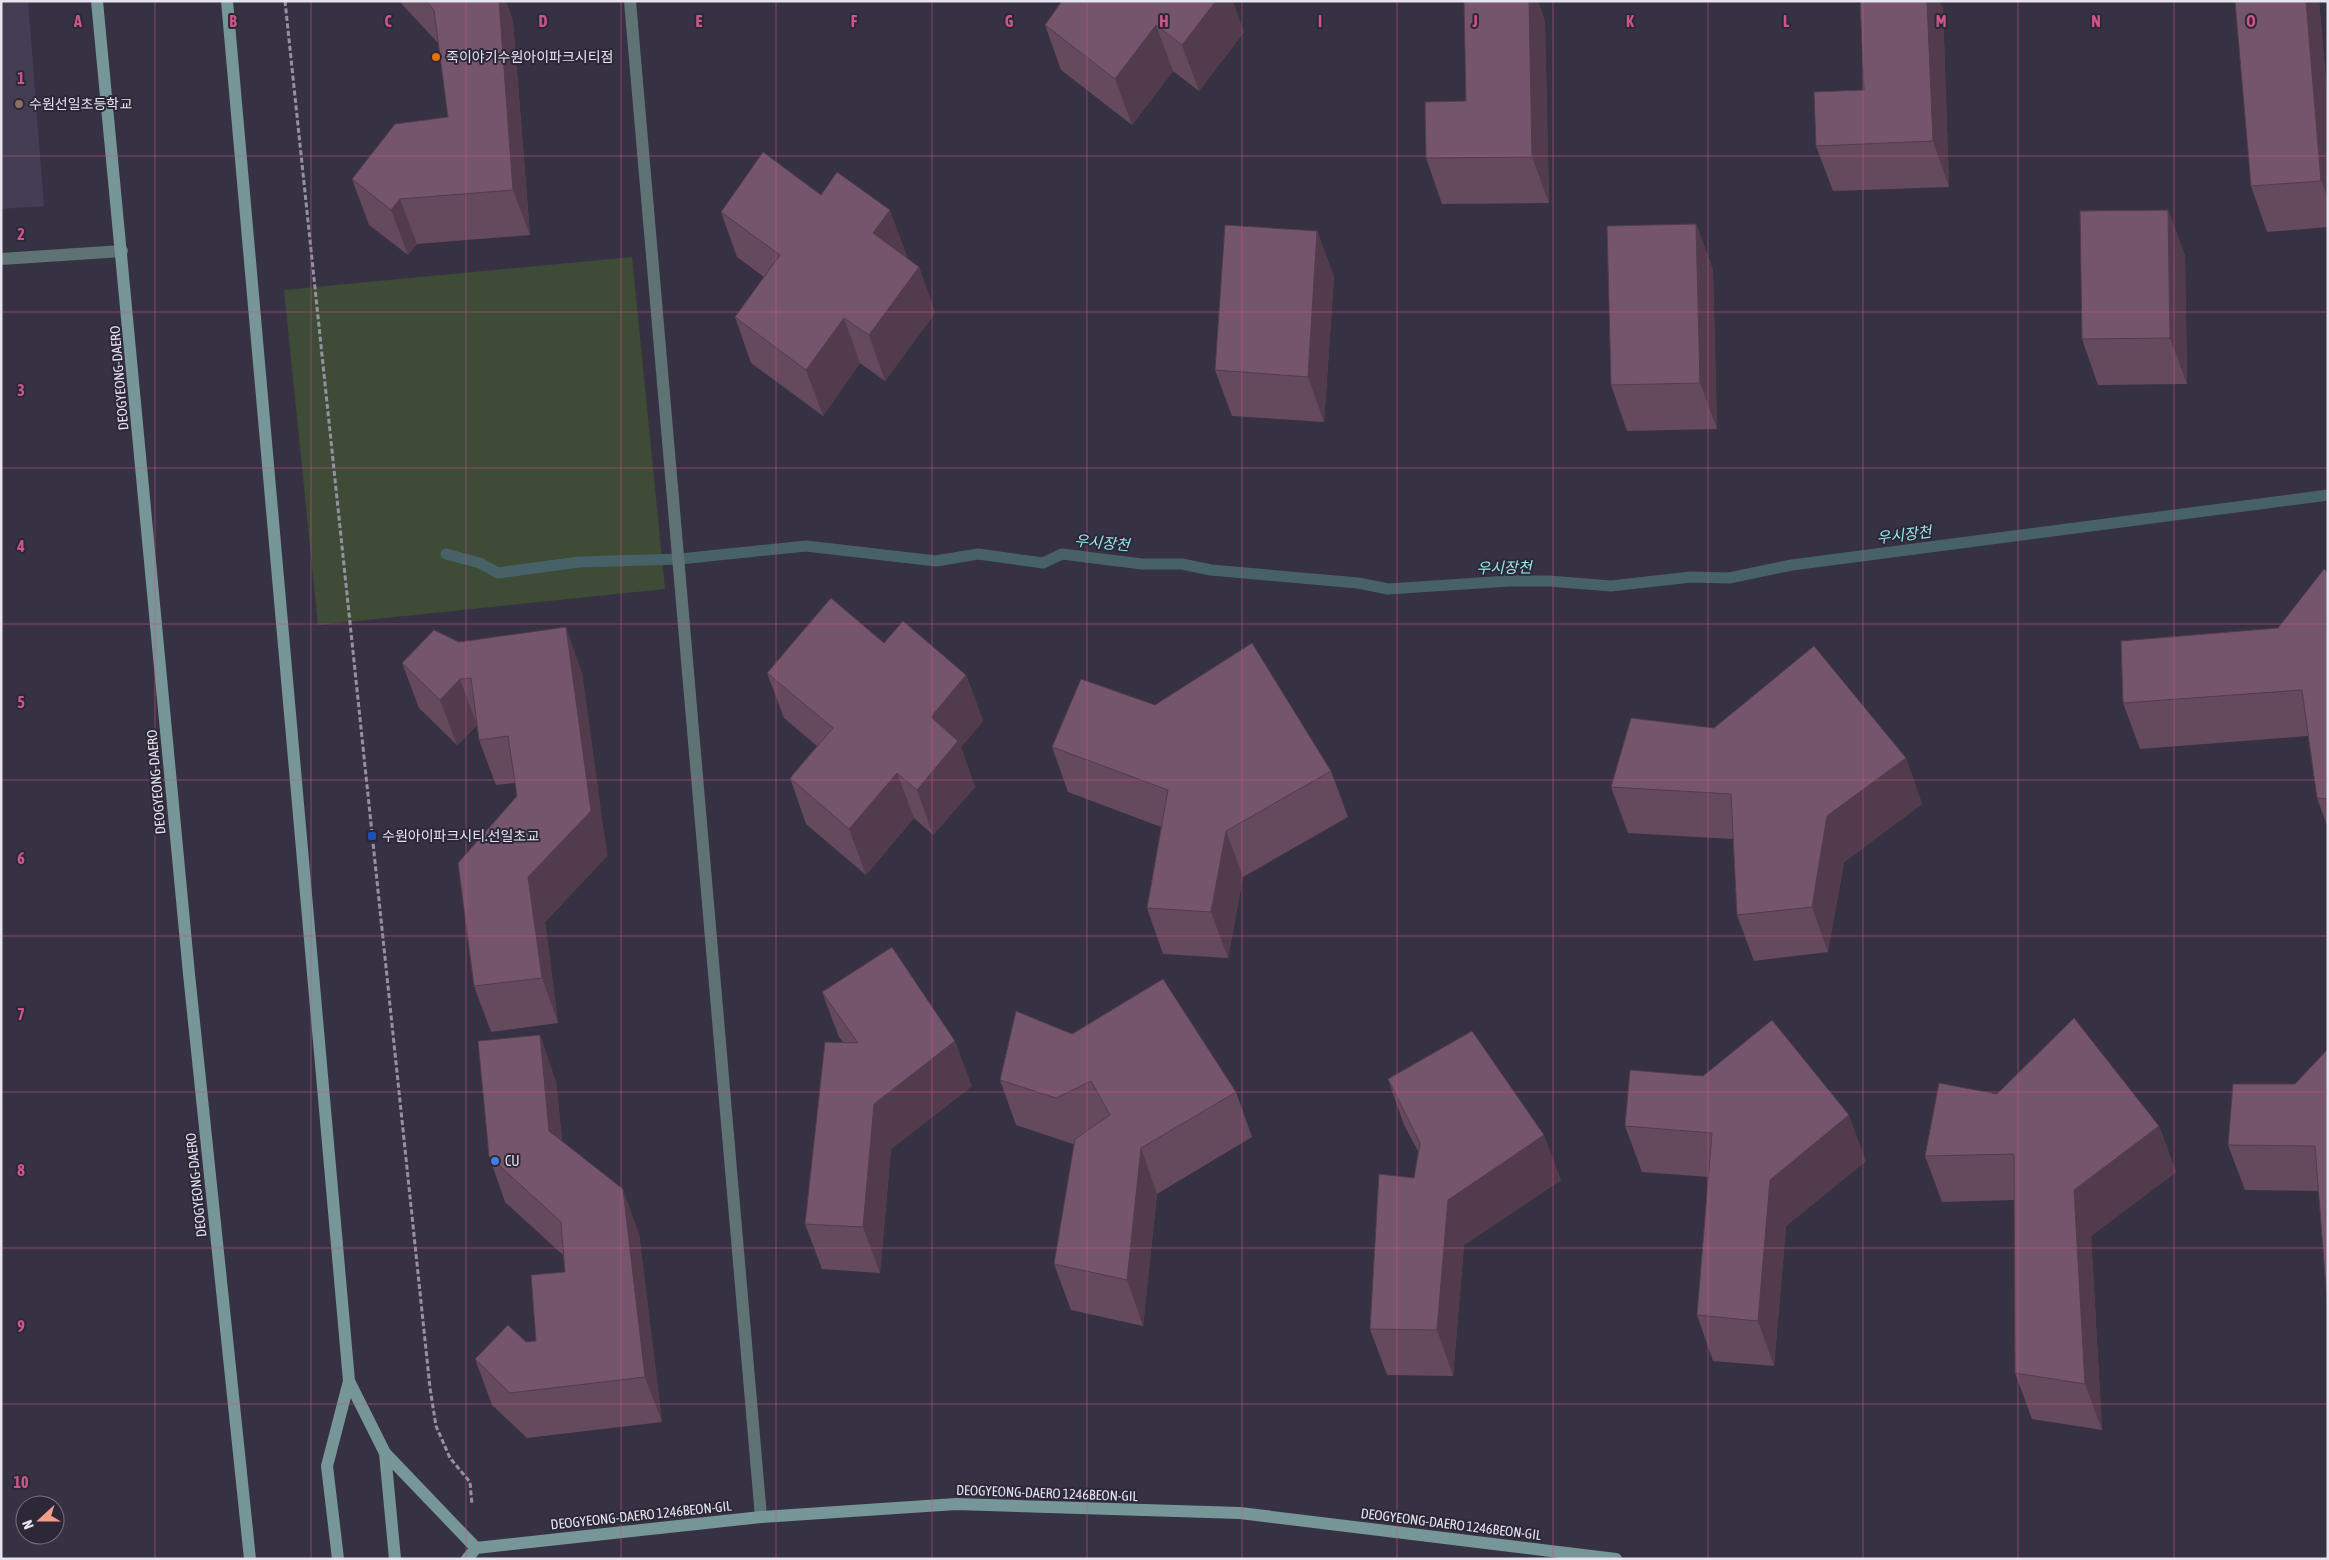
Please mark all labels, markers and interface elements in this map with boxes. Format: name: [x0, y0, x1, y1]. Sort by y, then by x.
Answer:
text: A: [73, 12, 82, 30]
text: B: [229, 12, 237, 30]
text: C: [384, 12, 392, 30]
text: D: [539, 12, 548, 30]
text: E: [696, 12, 703, 30]
text: F: [851, 12, 858, 30]
text: G: [1005, 12, 1014, 30]
text: H: [1159, 12, 1169, 30]
text: I: [1318, 12, 1322, 30]
text: J: [1471, 12, 1478, 30]
text: K: [1626, 12, 1634, 30]
text: L: [1783, 12, 1790, 30]
text: M: [1936, 12, 1946, 30]
text: N: [2091, 12, 2101, 30]
text: O: [2246, 12, 2256, 30]
place label: 죽이야기수원아이파크시티점: [446, 49, 613, 65]
marker: 죽이야기수원아이파크시티점: [430, 51, 442, 63]
text: 1: [17, 69, 25, 87]
place label: 수원선일초등학교: [29, 96, 132, 112]
marker: 수원선일초등학교: [13, 98, 25, 110]
text: 2: [17, 225, 25, 243]
street label: DEOGYEONG-DAERO: [106, 325, 132, 431]
text: 3: [17, 381, 25, 399]
water label: 우시장천: [1876, 522, 1935, 546]
water label: 우시장천: [1074, 532, 1132, 554]
text: 4: [16, 537, 25, 555]
water label: 우시장천: [1476, 558, 1534, 576]
text: 5: [17, 693, 25, 711]
street label: DEOGYEONG-DAERO: [143, 729, 169, 835]
place label: 수원아이파크시티.선일초교: [382, 828, 539, 844]
marker: 수원아이파크시티.선일초교: [366, 830, 378, 842]
text: 6: [17, 849, 25, 867]
text: 7: [17, 1005, 25, 1023]
street label: DEOGYEONG-DAERO: [183, 1132, 209, 1238]
place label: CU: [505, 1153, 520, 1169]
marker: CU: [489, 1155, 501, 1167]
text: 8: [17, 1161, 25, 1179]
text: 9: [17, 1317, 25, 1335]
text: 10: [13, 1473, 29, 1491]
street label: DEOGYEONG-DAERO 1246BEON-GIL: [956, 1482, 1139, 1504]
north arrow: [15, 1495, 65, 1545]
street label: DEOGYEONG-DAERO 1246BEON-GIL: [550, 1497, 733, 1532]
street label: DEOGYEONG-DAERO 1246BEON-GIL: [1360, 1505, 1543, 1543]
text: N: [19, 1518, 37, 1531]

